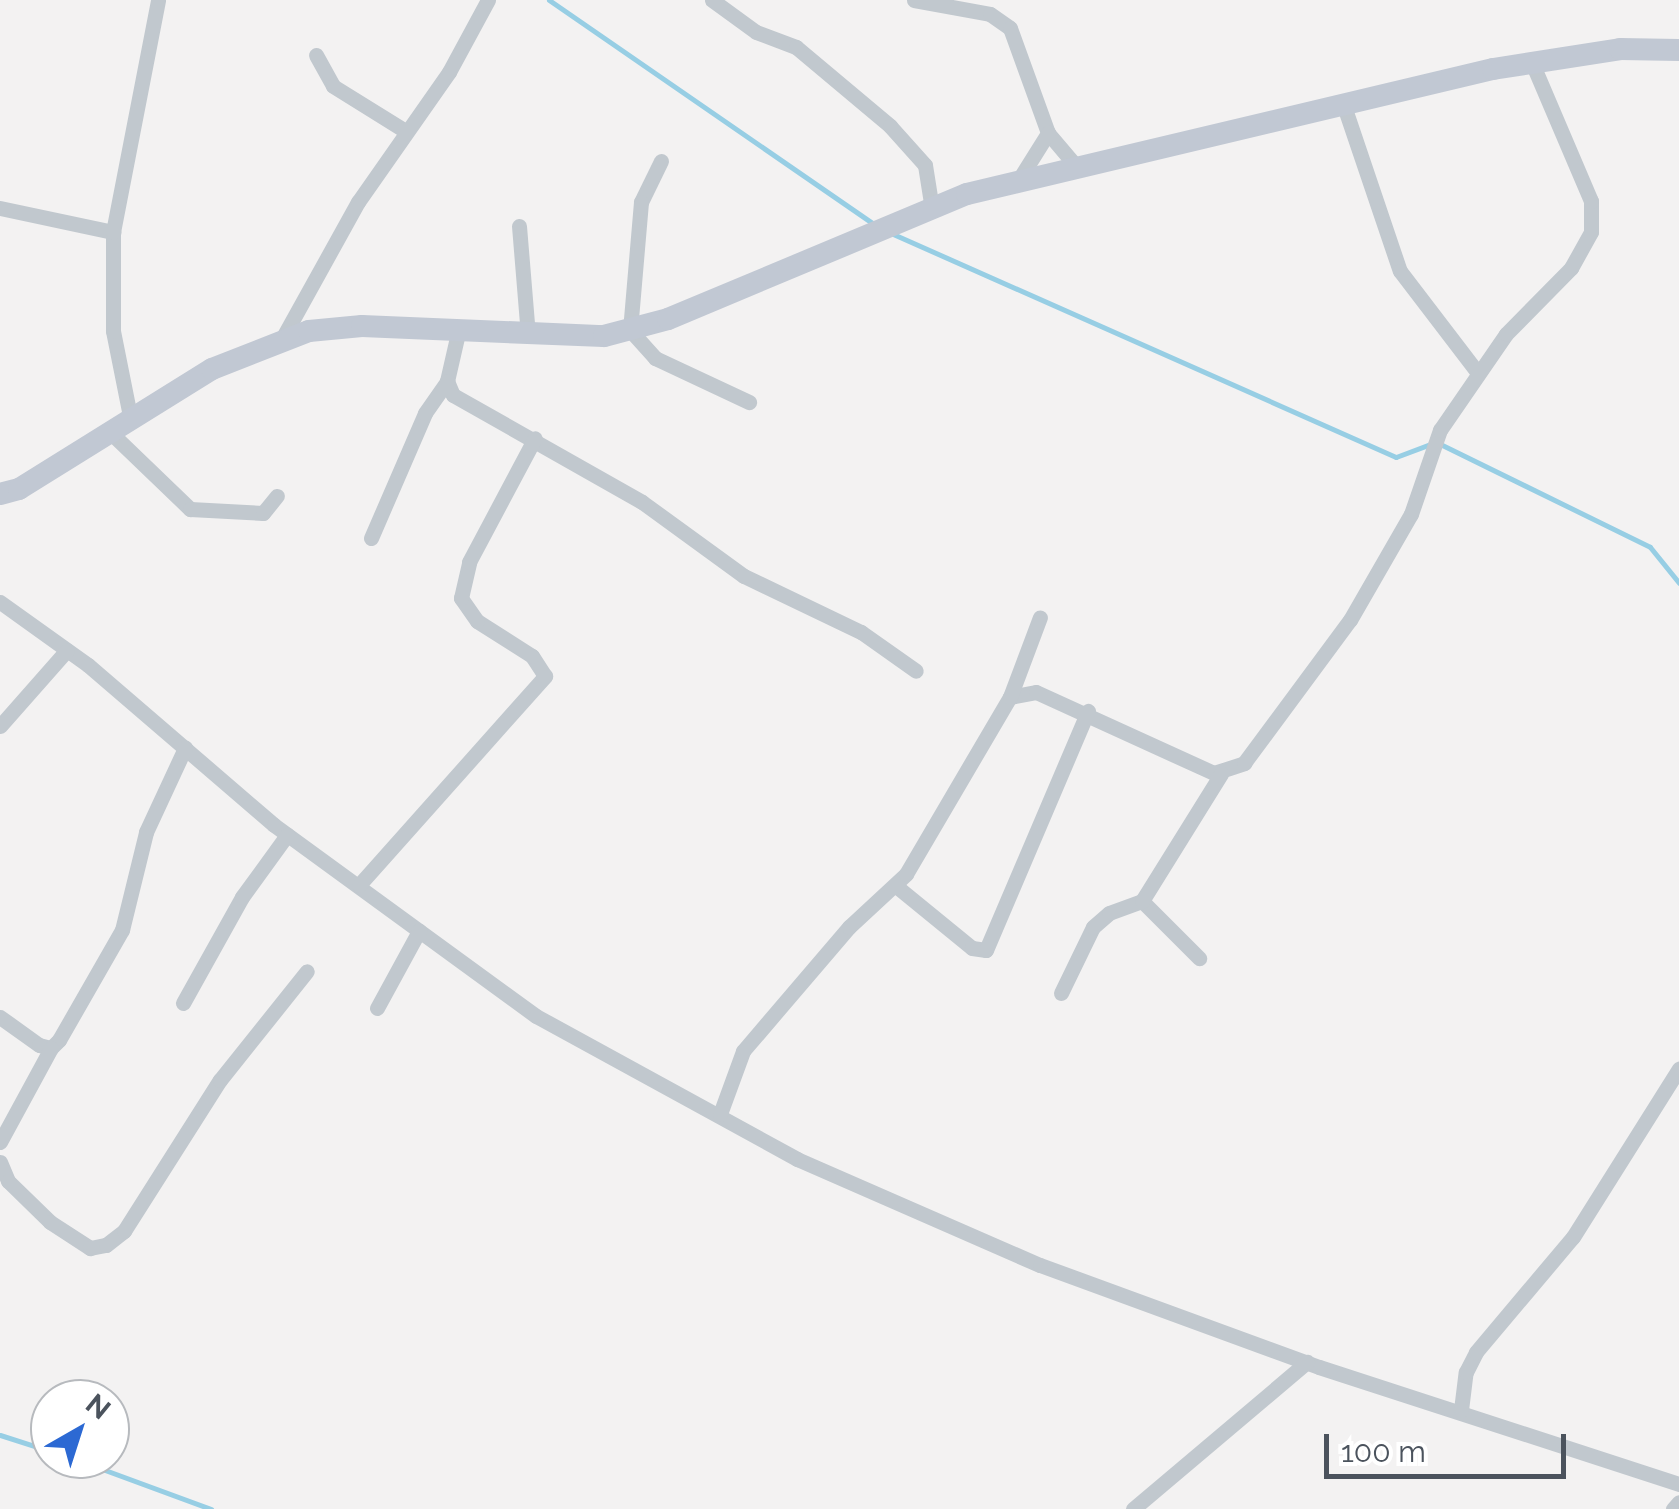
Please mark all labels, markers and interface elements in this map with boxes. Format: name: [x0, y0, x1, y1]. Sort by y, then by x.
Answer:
north arrow: [30, 1379, 130, 1479]
text: N: [79, 1387, 117, 1426]
scale bar: [1329, 1414, 1572, 1476]
text: 100 m: [1341, 1434, 1426, 1469]

